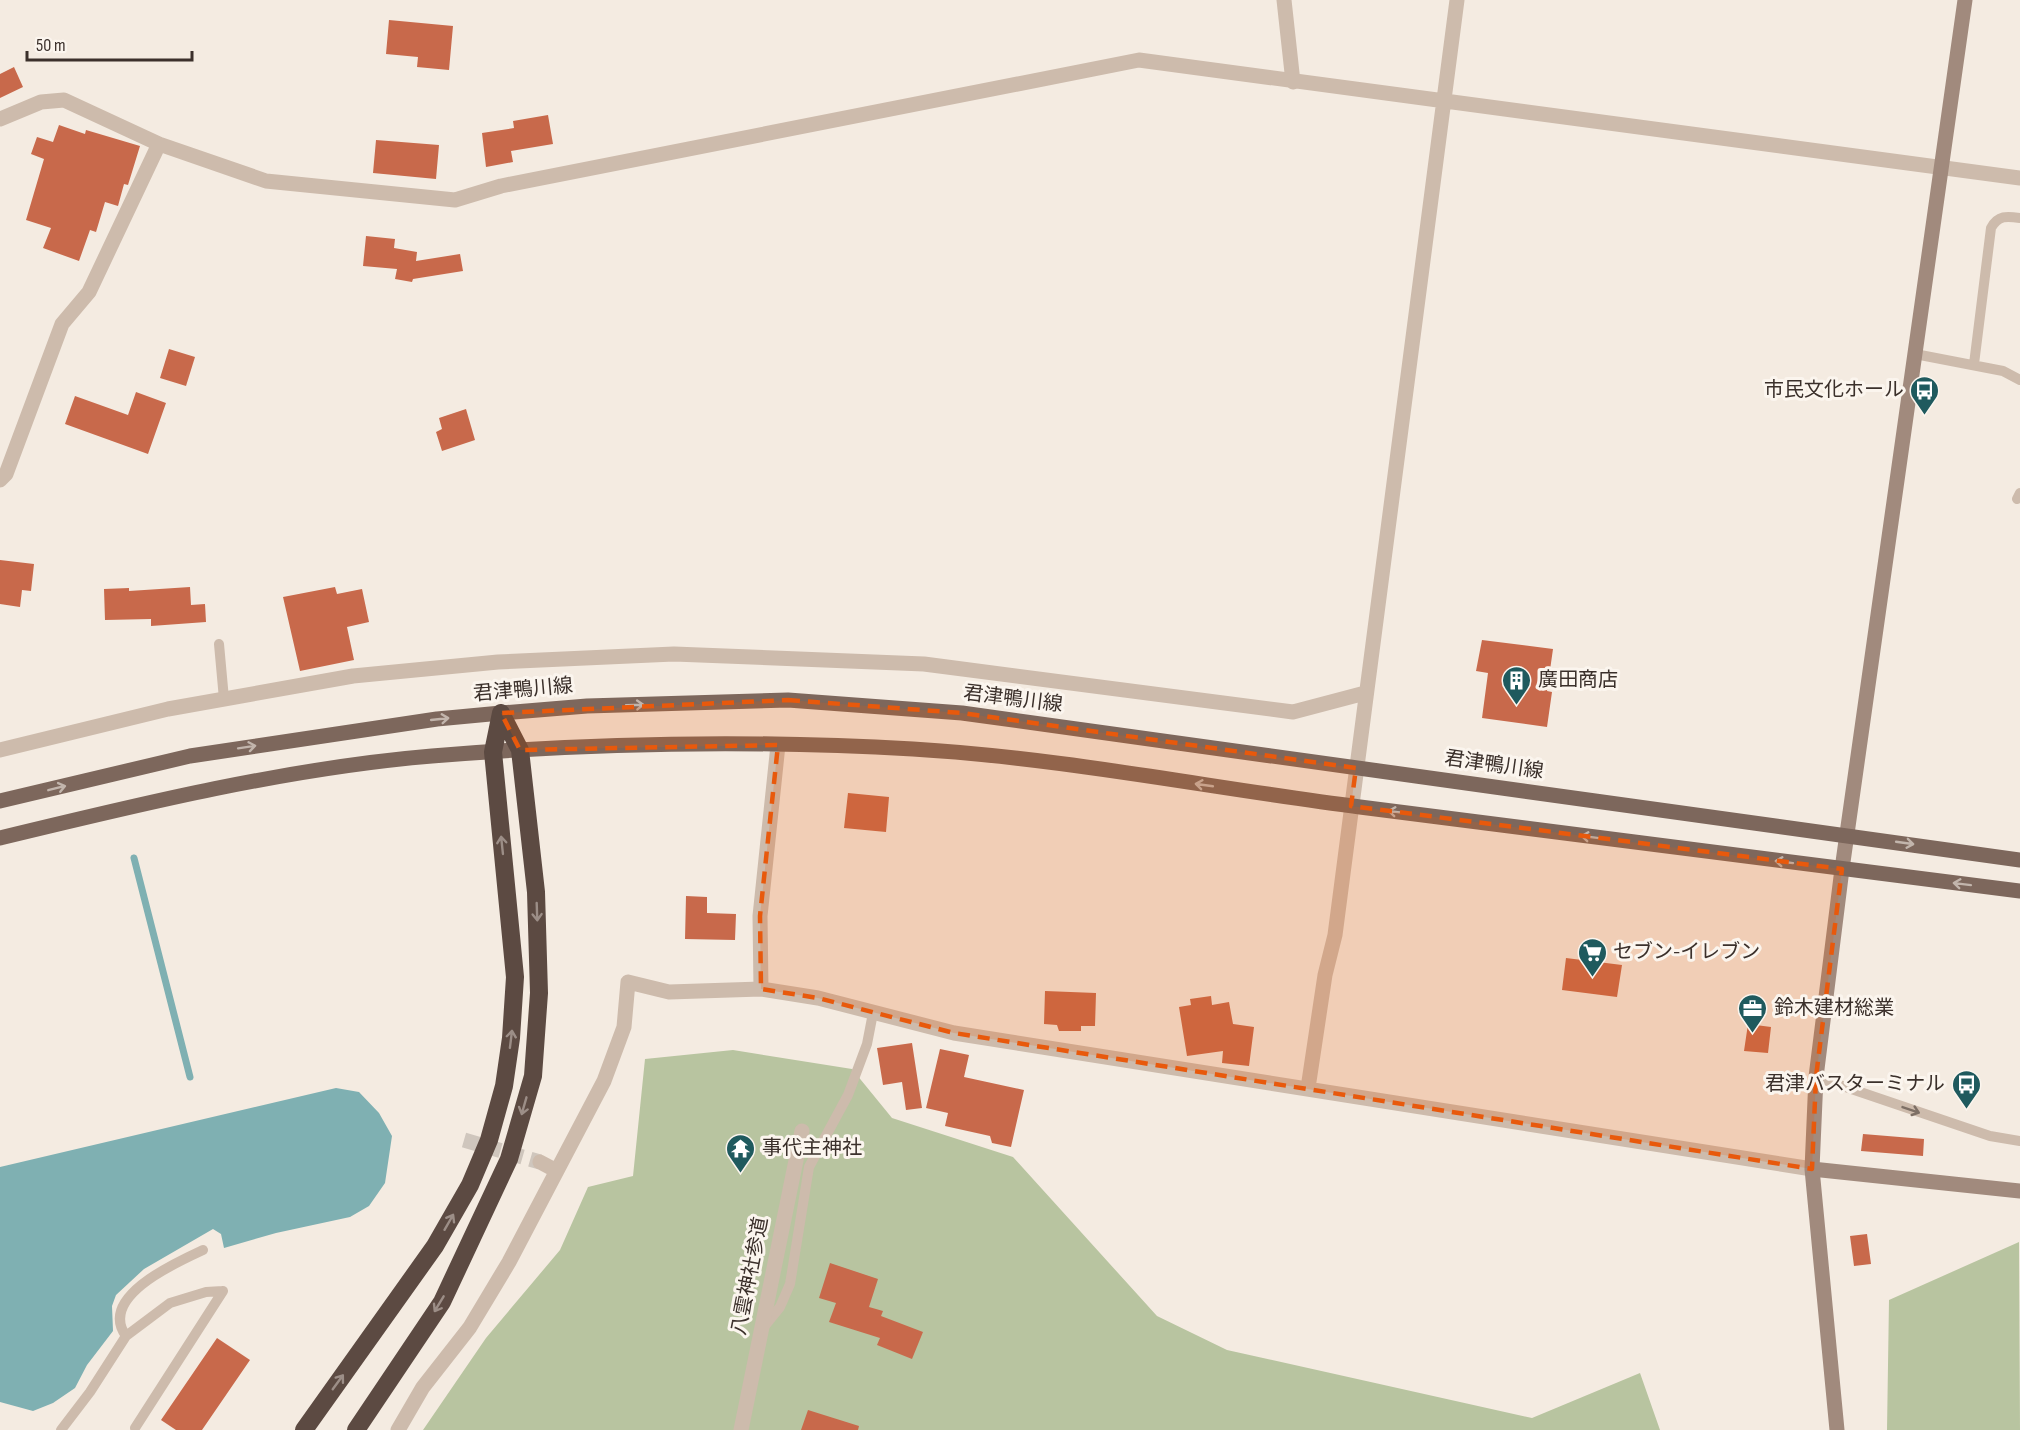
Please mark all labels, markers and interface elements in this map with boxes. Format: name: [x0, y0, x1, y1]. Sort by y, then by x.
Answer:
scale bar: [27, 24, 192, 62]
text: 50 m: [36, 35, 66, 56]
bus stop icon: 市民文化ホール: [1909, 374, 1941, 416]
place label: 市民文化ホール: [1764, 378, 1904, 402]
building icon: 廣田商店: [1501, 664, 1533, 706]
place label: 廣田商店: [1538, 668, 1618, 692]
street label: 君津鴨川線: [472, 674, 574, 706]
street label: 君津鴨川線: [962, 681, 1064, 717]
one-way arrow: [624, 699, 644, 710]
one-way arrow: [430, 713, 450, 724]
one-way arrow: [237, 741, 257, 752]
street label: 君津鴨川線: [1443, 746, 1545, 784]
one-way arrow: [1194, 780, 1214, 791]
one-way arrow: [47, 781, 66, 793]
one-way arrow: [1388, 806, 1407, 817]
one-way arrow: [1581, 831, 1601, 842]
one-way arrow: [496, 836, 507, 856]
one-way arrow: [1895, 838, 1914, 849]
one-way arrow: [1774, 856, 1794, 867]
one-way arrow: [1953, 878, 1972, 889]
one-way arrow: [531, 902, 543, 922]
supermarket icon: セブン-イレブン: [1576, 936, 1608, 978]
place label: セブン-イレブン: [1613, 940, 1760, 964]
office icon: 鈴木建材総業: [1737, 992, 1769, 1034]
place label: 鈴木建材総業: [1774, 996, 1894, 1020]
one-way arrow: [505, 1030, 516, 1050]
bus stop icon: 君津バスターミナル: [1950, 1068, 1982, 1110]
place label: 君津バスターミナル: [1765, 1072, 1945, 1096]
one-way arrow: [518, 1096, 530, 1115]
one-way arrow: [1901, 1105, 1920, 1116]
temple icon: 事代主神社: [725, 1132, 757, 1174]
place label: 事代主神社: [762, 1136, 862, 1160]
one-way arrow: [443, 1214, 455, 1231]
street label: 八雲神社参道: [727, 1215, 773, 1337]
one-way arrow: [433, 1295, 445, 1312]
one-way arrow: [331, 1375, 344, 1391]

